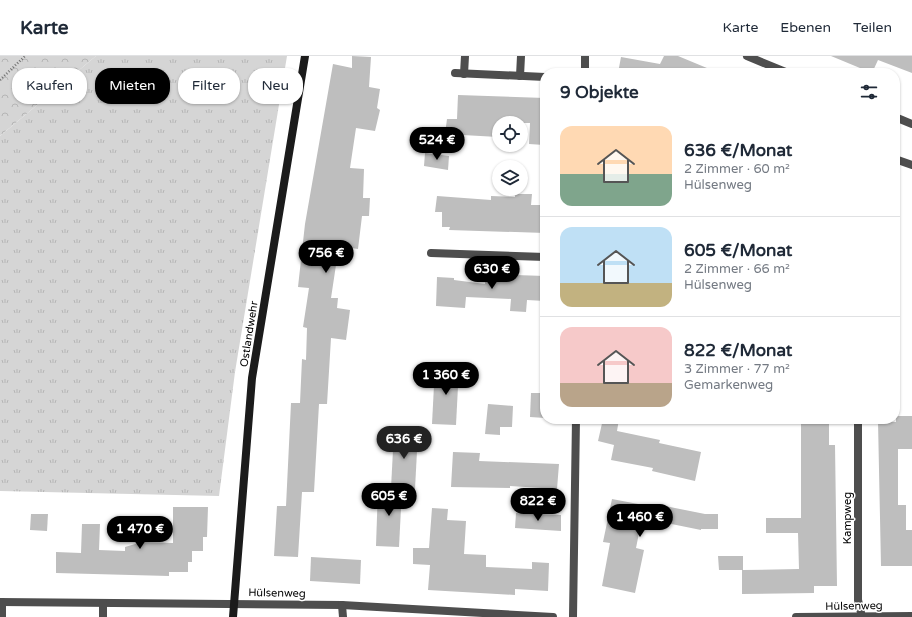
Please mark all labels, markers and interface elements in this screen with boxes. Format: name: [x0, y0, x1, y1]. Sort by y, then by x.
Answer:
text: Karte: [20, 17, 69, 39]
text: Karte: [723, 19, 758, 36]
text: Ebenen: [780, 19, 831, 36]
text: Teilen: [853, 19, 892, 36]
chip: Kaufen: [12, 68, 87, 104]
chip: Mieten: [95, 68, 170, 104]
chip: Filter: [178, 68, 240, 104]
chip: Neu: [248, 68, 303, 104]
icon: filters: [858, 81, 880, 103]
text: 9 Objekte: [560, 82, 639, 103]
map controls: [492, 116, 528, 196]
button: locate: [492, 116, 528, 152]
pin: 524 €: [409, 127, 465, 161]
text: 524 €: [419, 132, 455, 148]
text: 636 €/Monat: [684, 140, 792, 161]
icon: home: [592, 142, 640, 190]
button: layers: [492, 160, 528, 196]
text: 2 Zimmer · 60 m²: [684, 161, 790, 177]
text: Hülsenweg: [684, 177, 752, 193]
pin: 756 €: [298, 240, 354, 274]
text: 605 €/Monat: [684, 240, 792, 261]
icon: home: [592, 243, 640, 291]
text: 756 €: [308, 245, 344, 261]
pin: 630 €: [464, 256, 520, 290]
text: 630 €: [474, 261, 510, 277]
text: 2 Zimmer · 66 m²: [684, 261, 790, 277]
text: Hülsenweg: [684, 277, 752, 293]
street label: Ostlandwehr: [237, 299, 261, 368]
text: 822 €/Monat: [684, 340, 792, 361]
icon: home: [592, 343, 640, 391]
text: 3 Zimmer · 77 m²: [684, 361, 790, 377]
pin: 1 360 €: [409, 362, 483, 396]
text: 1 360 €: [422, 367, 470, 383]
text: Gemarkenweg: [684, 377, 773, 393]
pin: 636 €: [376, 426, 432, 460]
text: 636 €: [386, 431, 422, 447]
pin: 605 €: [361, 483, 417, 517]
text: 605 €: [371, 488, 407, 504]
pin: 822 €: [510, 488, 566, 522]
street label: Kampweg: [841, 492, 854, 544]
text: 822 €: [520, 493, 556, 509]
pin: 1 460 €: [603, 504, 677, 538]
text: 1 460 €: [616, 509, 664, 525]
pin: 1 470 €: [103, 516, 177, 550]
text: 1 470 €: [116, 521, 164, 537]
street label: Hülsenweg: [248, 586, 306, 600]
street label: Hülsenweg: [825, 599, 883, 613]

